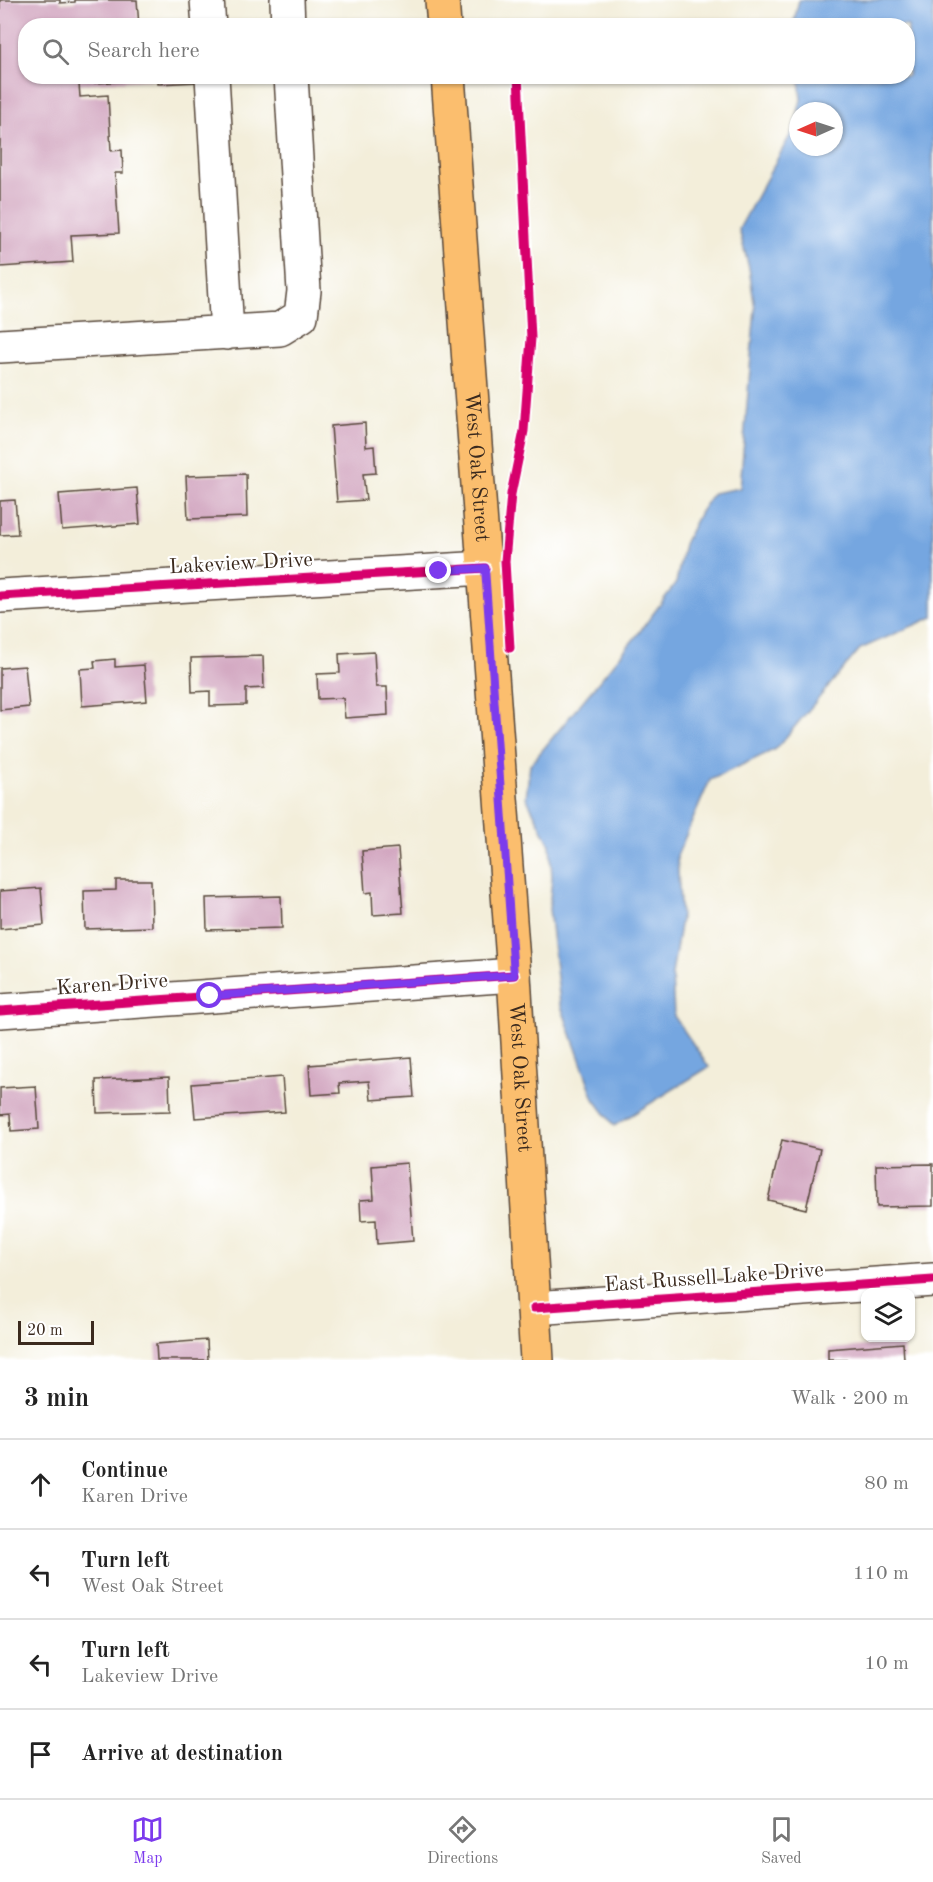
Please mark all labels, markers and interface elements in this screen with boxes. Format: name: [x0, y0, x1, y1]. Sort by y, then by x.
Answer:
search box: [18, 18, 915, 84]
icon: search: [39, 35, 72, 68]
text: Search here: [87, 40, 200, 62]
north arrow: [789, 102, 843, 156]
street label: West Oak Street: [461, 391, 493, 543]
street label: Lakeview Drive: [168, 550, 314, 578]
route end: [425, 557, 451, 583]
street label: Karen Drive: [55, 971, 169, 999]
route start: [196, 982, 222, 1008]
street label: West Oak Street: [505, 1002, 535, 1153]
street label: East Russell Lake Drive: [604, 1260, 824, 1296]
map controls: [861, 1288, 915, 1342]
button: layers: [861, 1288, 915, 1342]
scale bar: [18, 1318, 94, 1346]
text: 20 m: [27, 1323, 63, 1339]
text: 3 min: [24, 1386, 89, 1412]
text: Walk · 200 m: [790, 1389, 909, 1409]
text: Continue: [81, 1460, 168, 1482]
icon: ahead: [24, 1468, 57, 1501]
text: 80 m: [864, 1474, 909, 1494]
text: Karen Drive: [81, 1487, 188, 1507]
text: Turn left: [81, 1550, 170, 1572]
icon: left: [24, 1558, 57, 1591]
text: 110 m: [853, 1564, 909, 1584]
text: West Oak Street: [81, 1577, 224, 1597]
text: Turn left: [81, 1640, 170, 1662]
icon: left: [24, 1648, 57, 1681]
text: 10 m: [864, 1654, 909, 1674]
text: Lakeview Drive: [81, 1667, 218, 1687]
icon: arrive: [24, 1738, 57, 1771]
text: Arrive at destination: [81, 1743, 283, 1765]
tab: Map: [131, 1813, 164, 1869]
tab: Directions: [427, 1813, 498, 1869]
tab: Saved: [761, 1813, 802, 1869]

